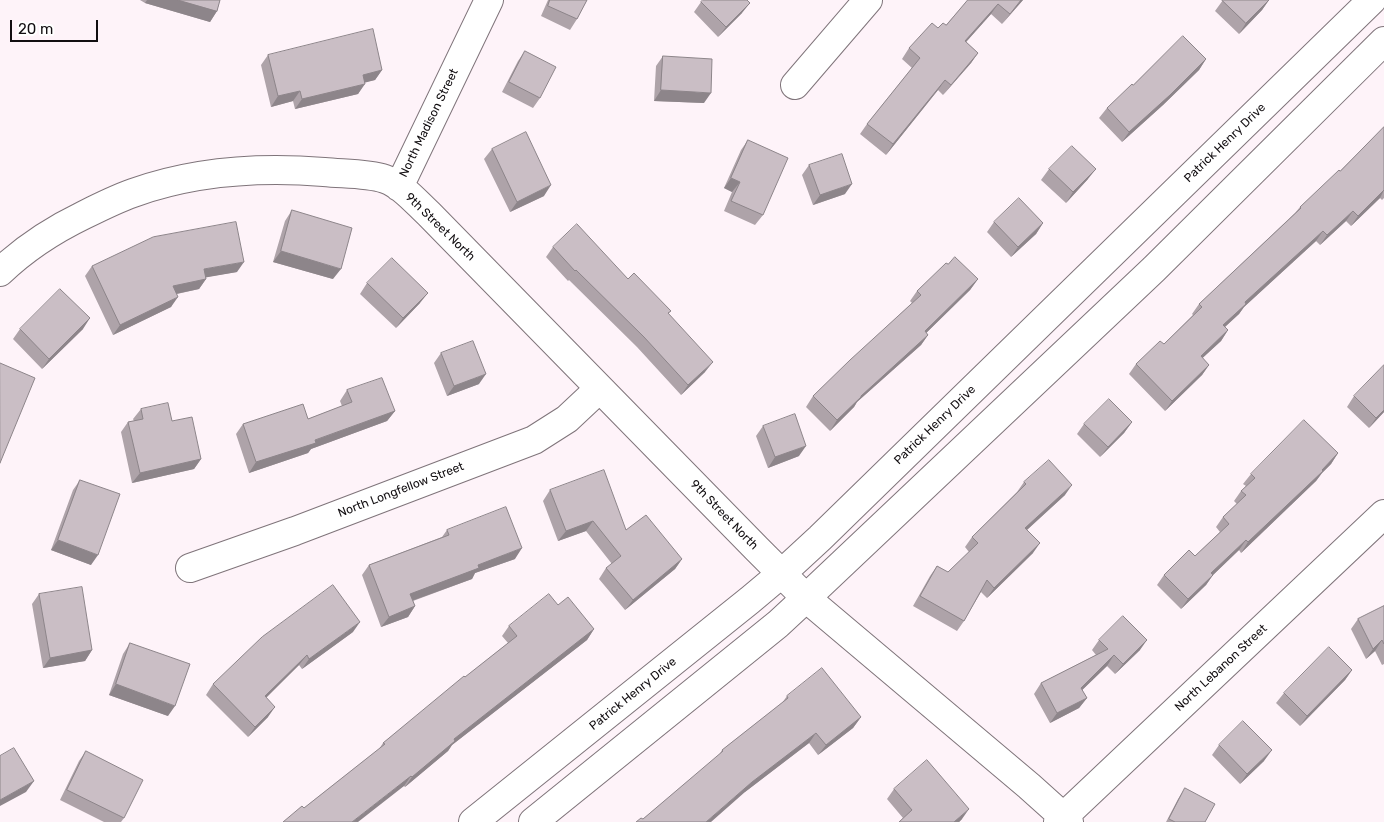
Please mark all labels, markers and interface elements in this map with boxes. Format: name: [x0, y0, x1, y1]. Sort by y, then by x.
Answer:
scale bar: [12, 10, 100, 42]
text: 20 m: [18, 20, 53, 38]
street label: North Madison Street: [396, 66, 462, 180]
street label: Patrick Henry Drive: [1181, 100, 1269, 186]
street label: 9th Street North: [402, 190, 478, 264]
street label: Patrick Henry Drive: [891, 382, 979, 468]
street label: North Longfellow Street: [336, 459, 466, 521]
street label: 9th Street North: [687, 477, 761, 553]
street label: North Lebanon Street: [1172, 622, 1270, 714]
street label: Patrick Henry Drive: [587, 655, 679, 733]

